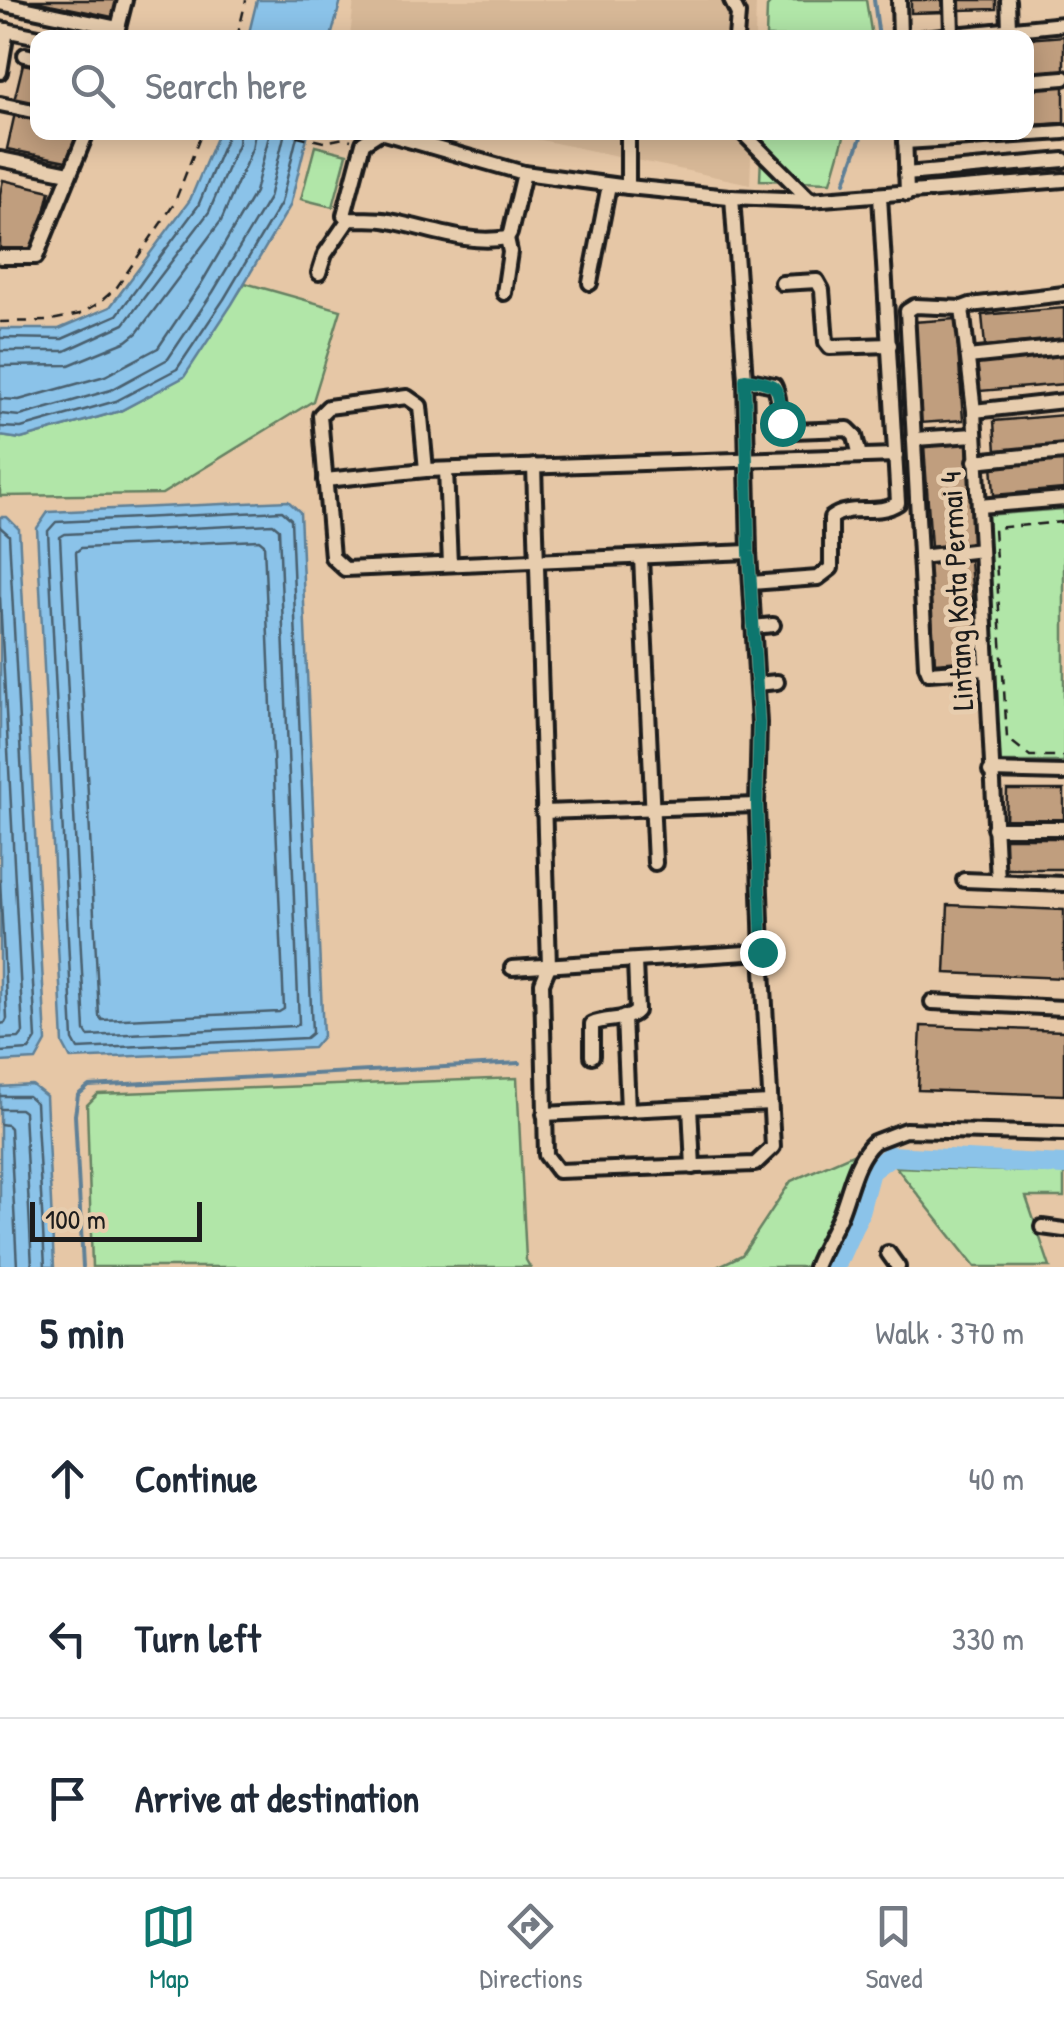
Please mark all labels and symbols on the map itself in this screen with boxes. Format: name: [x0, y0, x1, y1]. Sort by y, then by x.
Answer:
route start: [760, 401, 806, 447]
street label: Lintang Kota Permai 4: [930, 471, 982, 711]
route end: [740, 930, 786, 976]
scale bar: [30, 1197, 202, 1242]

